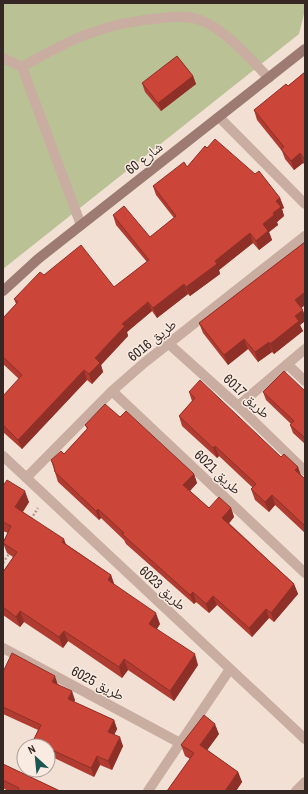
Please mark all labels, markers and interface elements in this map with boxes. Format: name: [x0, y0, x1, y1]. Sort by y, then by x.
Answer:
street label: شارع 60: [122, 138, 167, 179]
street label: طريق 6016: [124, 315, 181, 366]
street label: طريق 6017: [219, 370, 274, 423]
street label: طريق 6021: [190, 446, 245, 499]
street label: طريق 6023: [135, 562, 190, 615]
street label: طريق 6025: [68, 662, 128, 705]
north arrow: [16, 738, 56, 778]
text: N: [25, 741, 38, 757]

